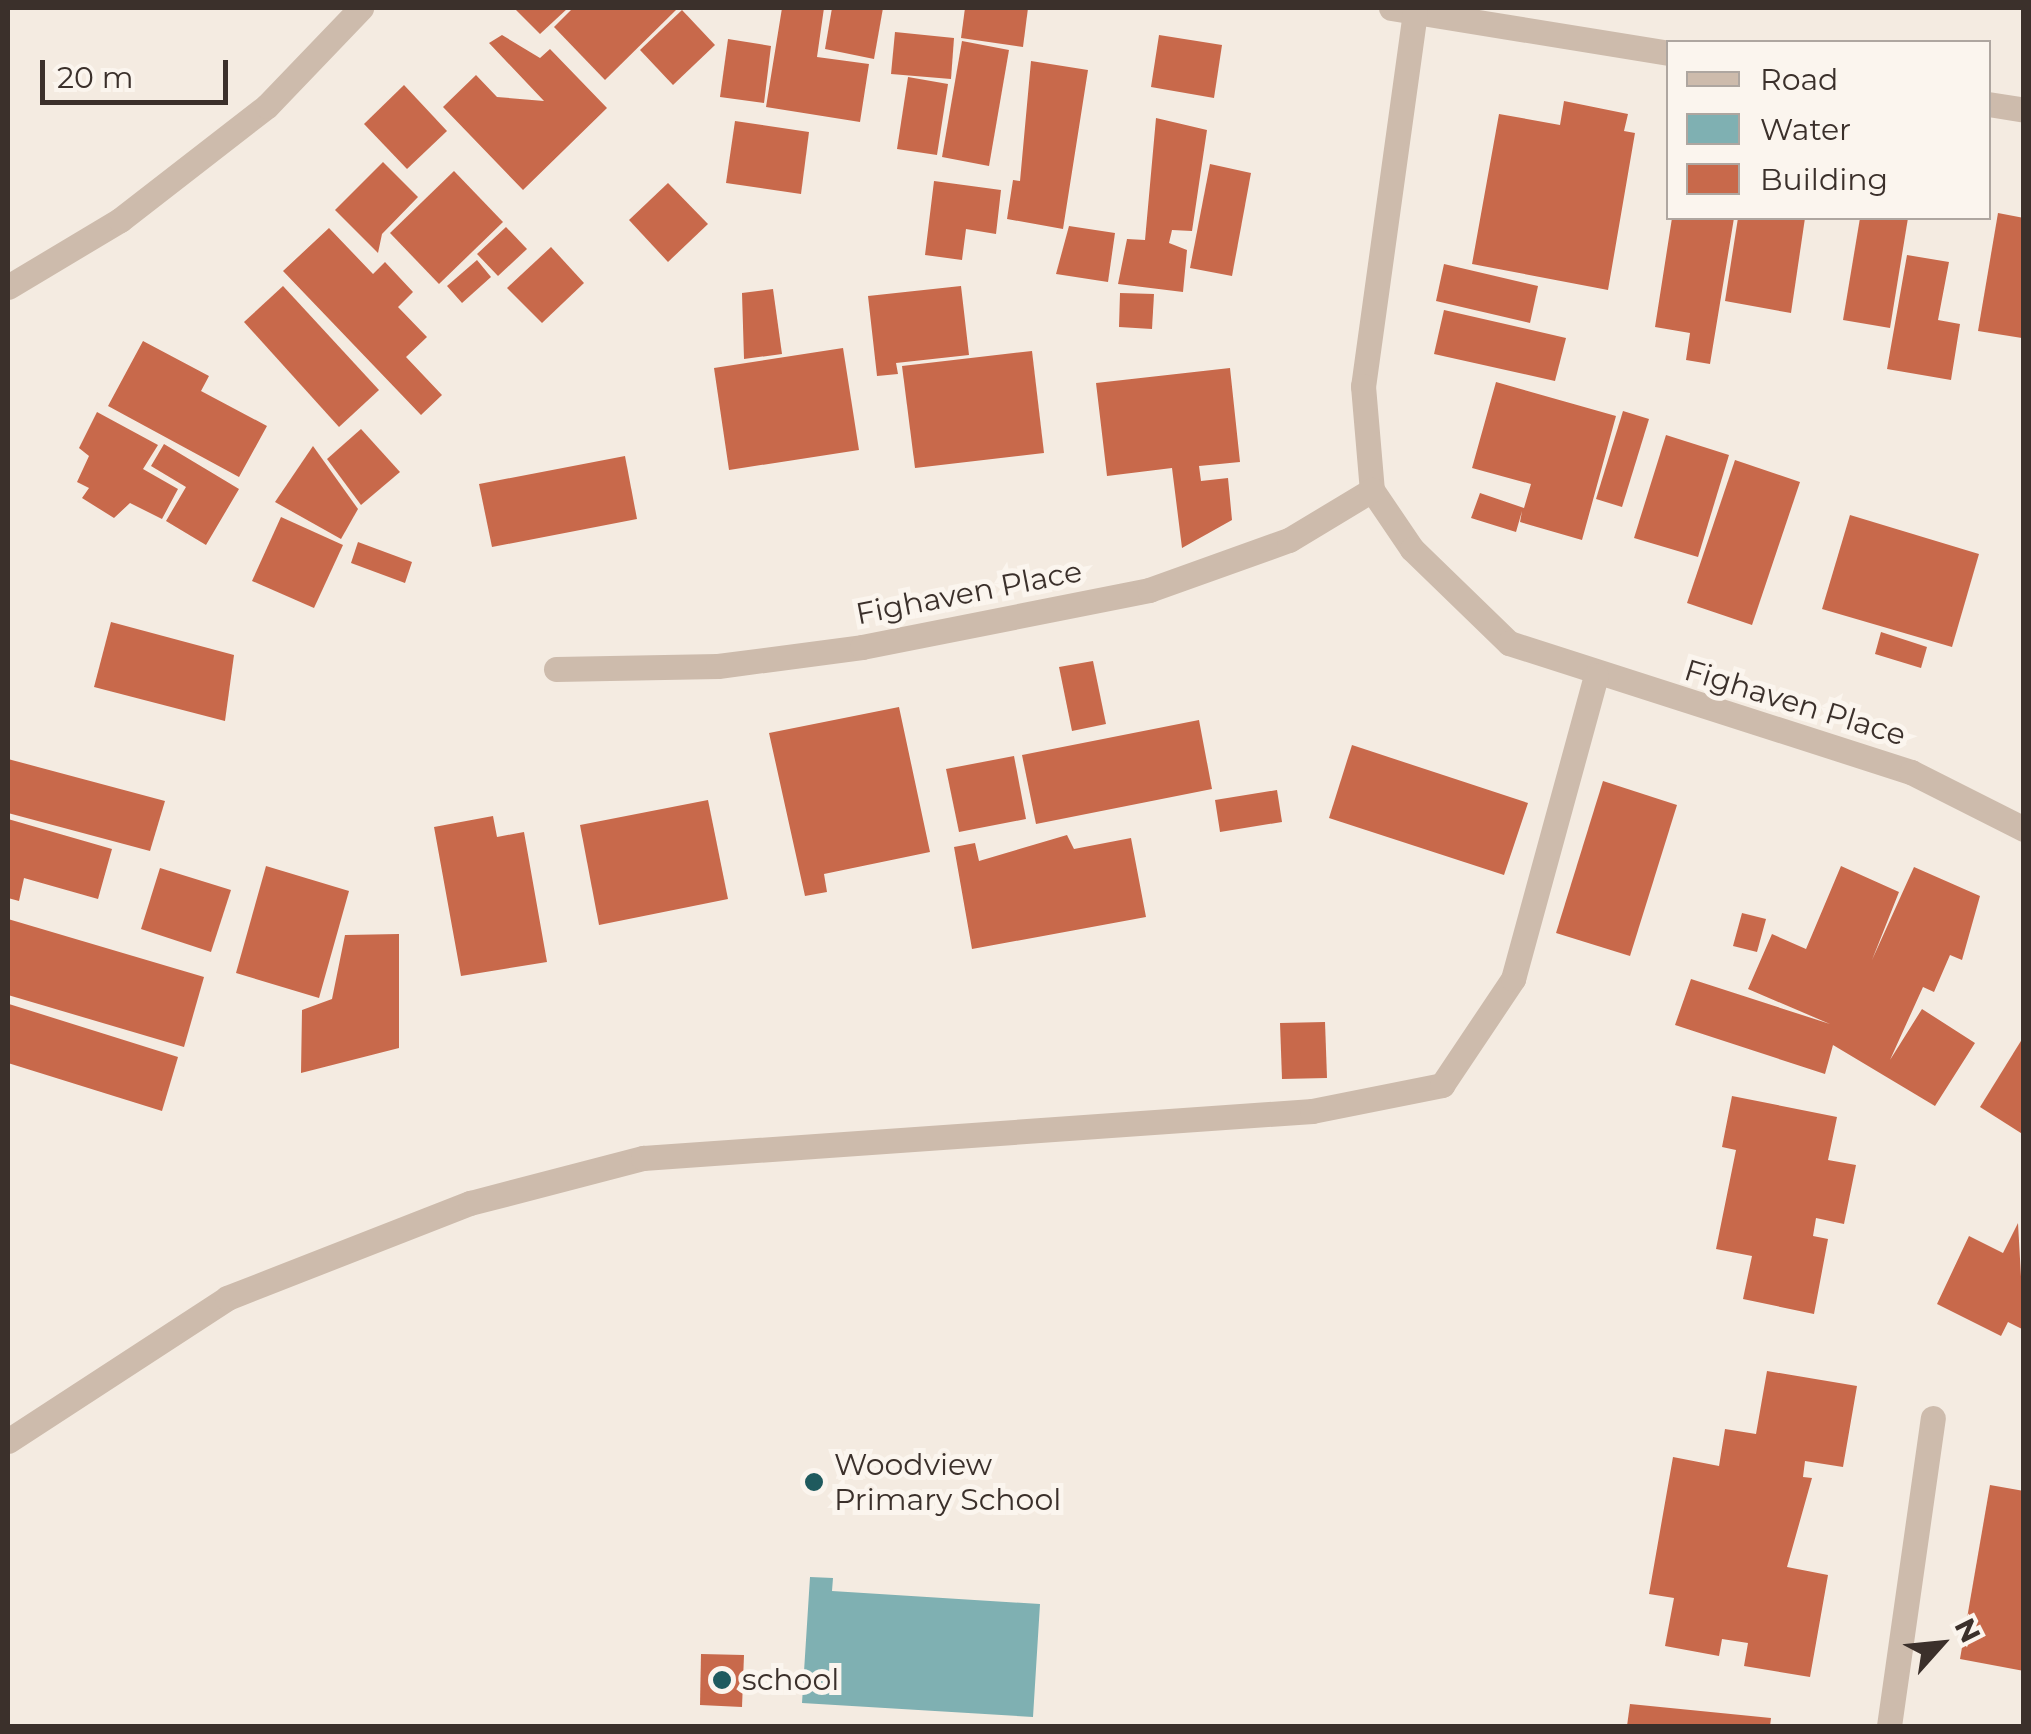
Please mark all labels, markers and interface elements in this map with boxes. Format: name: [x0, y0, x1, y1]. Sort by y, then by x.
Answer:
scale bar: [45, 40, 232, 102]
legend: [1666, 40, 1991, 220]
text: 20 m: [57, 59, 134, 96]
text: Road: [1760, 61, 1838, 98]
text: Water: [1760, 111, 1851, 148]
text: Building: [1760, 161, 1888, 198]
street label: Fighaven Place: [853, 553, 1085, 633]
street label: Fighaven Place: [1680, 652, 1910, 754]
place label: Woodview Primary School: [834, 1447, 1061, 1518]
marker: Woodview Primary School: [803, 1471, 825, 1493]
north arrow: [1891, 1594, 1991, 1694]
text: N: [1947, 1613, 1988, 1648]
place label: school: [742, 1662, 839, 1698]
marker: school: [711, 1669, 733, 1691]

